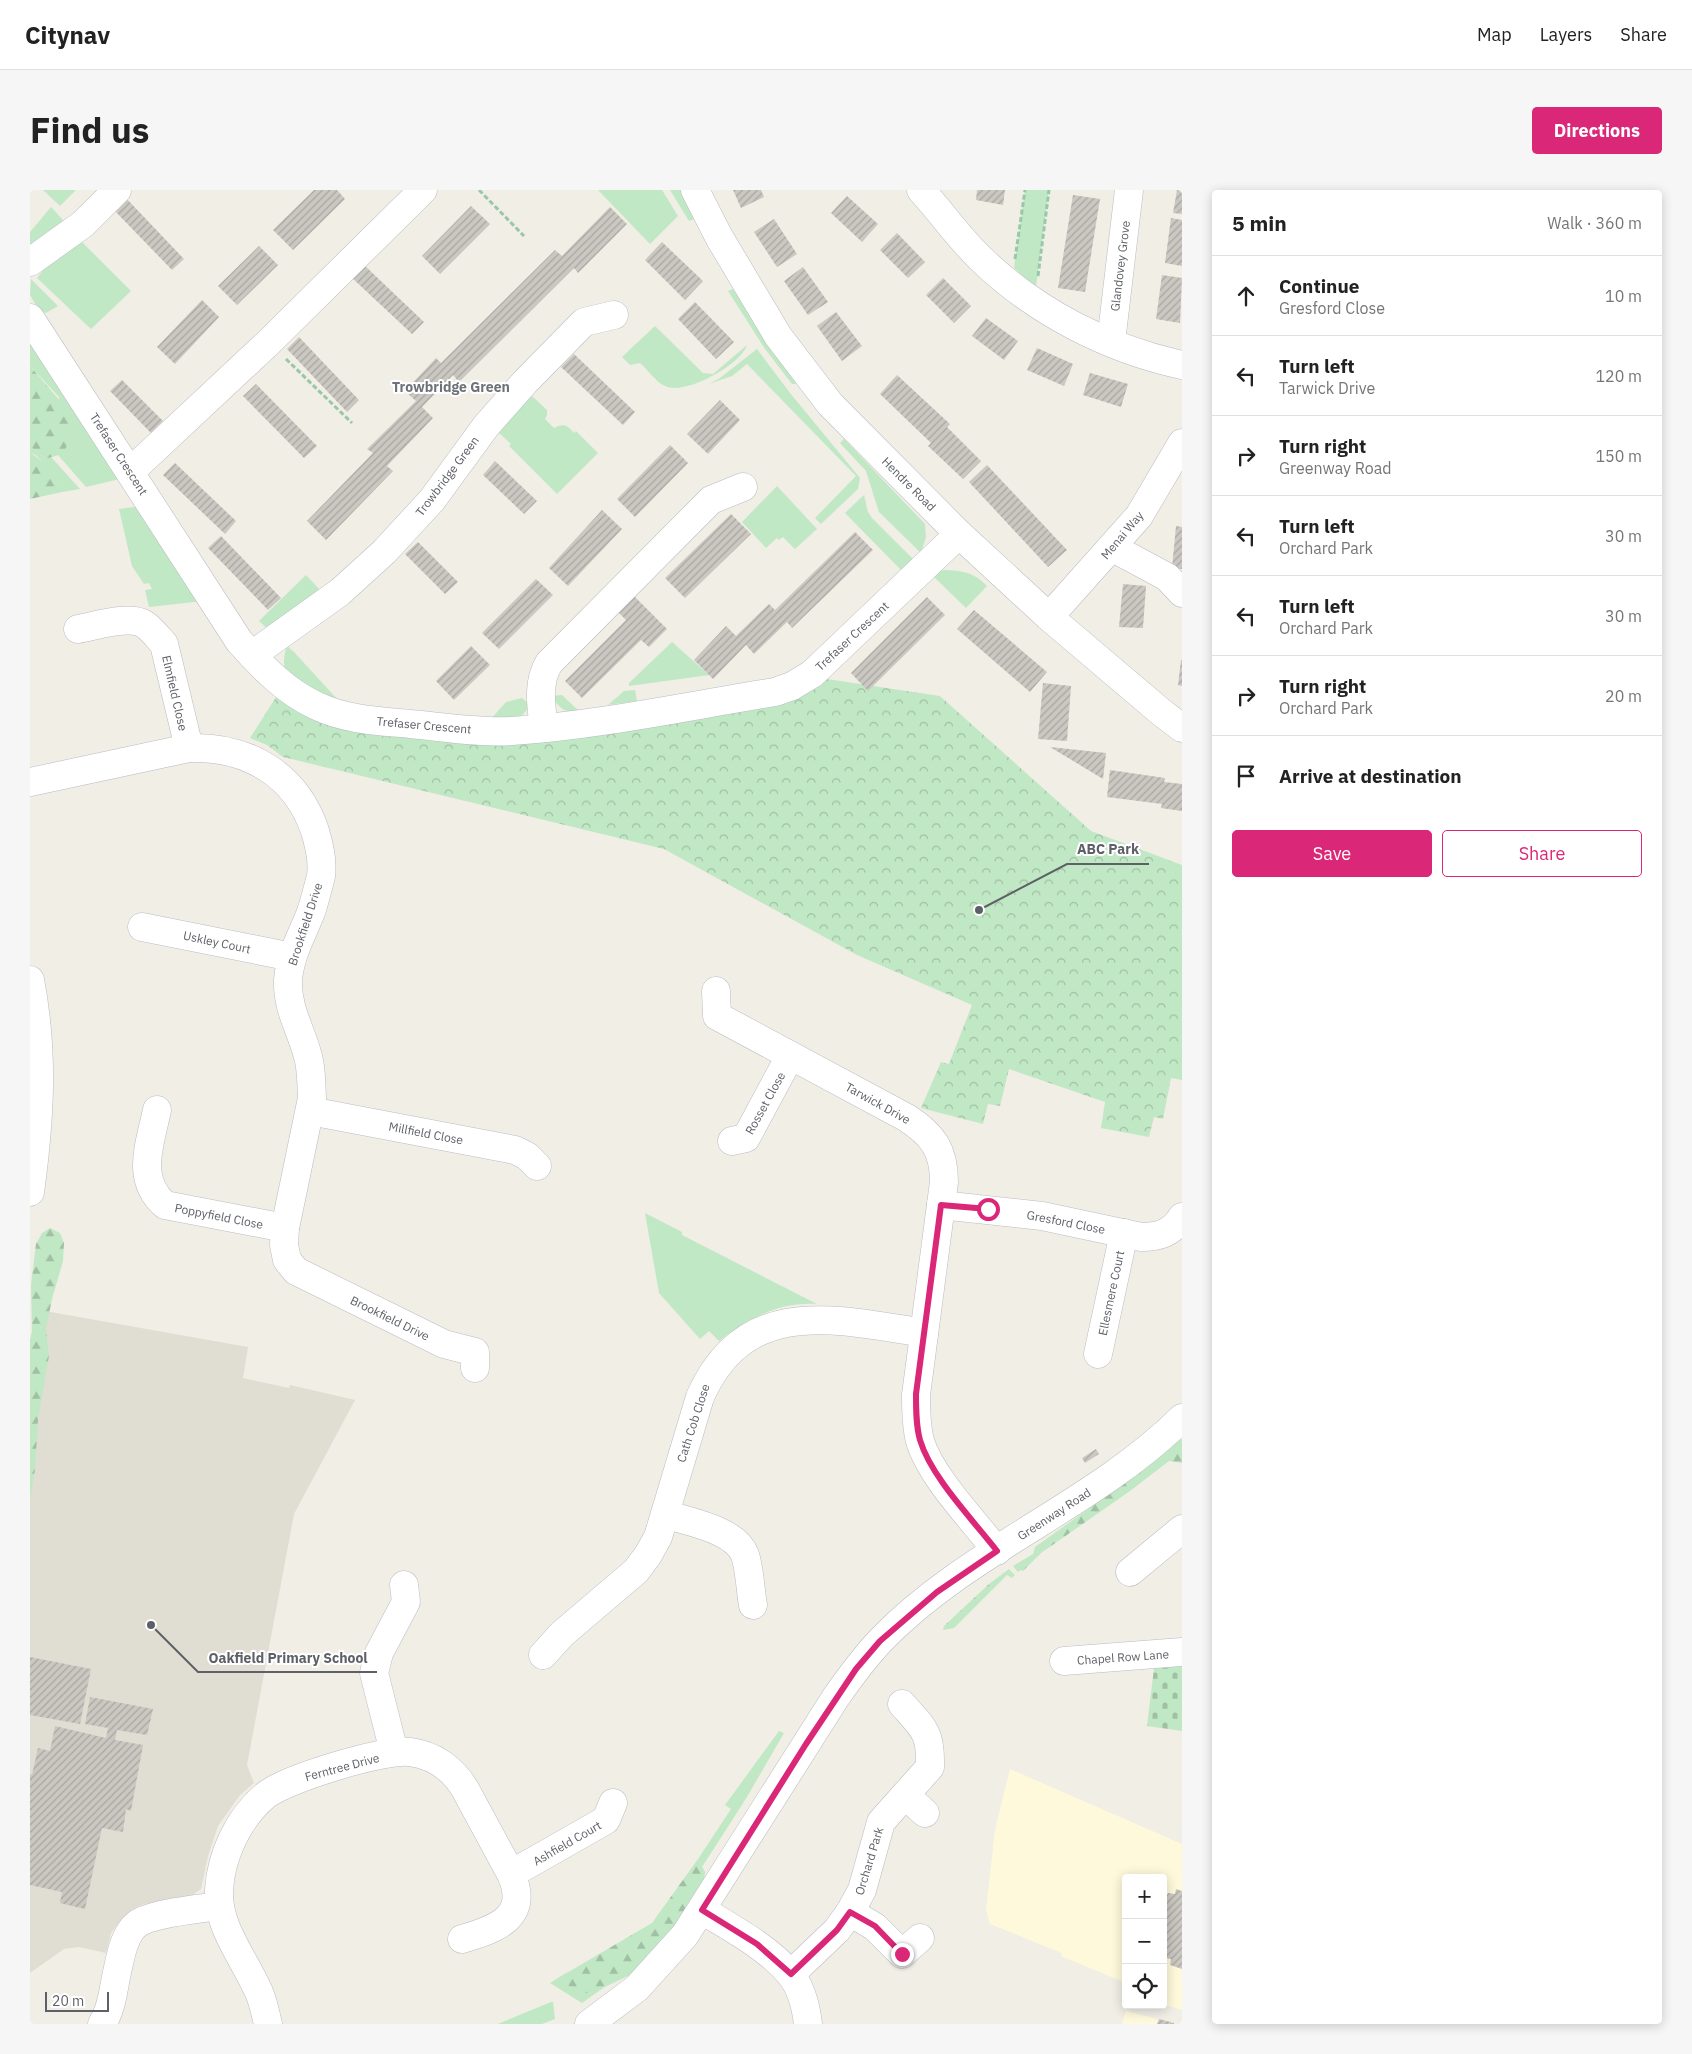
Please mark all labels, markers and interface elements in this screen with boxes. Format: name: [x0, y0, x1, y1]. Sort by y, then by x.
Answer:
text: Citynav: [25, 19, 110, 51]
text: Map: [1477, 23, 1512, 46]
text: Layers: [1540, 23, 1592, 46]
text: Share: [1620, 23, 1667, 46]
text: Find us: [30, 107, 149, 153]
button: Directions: [1532, 107, 1662, 154]
text: 5 min: [1232, 209, 1287, 237]
text: Walk · 360 m: [1547, 213, 1642, 233]
street label: Glandovey Grove: [1107, 219, 1133, 312]
text: Continue: [1279, 274, 1359, 298]
icon: ahead: [1232, 282, 1260, 310]
text: 10 m: [1605, 286, 1642, 306]
text: Gresford Close: [1279, 298, 1385, 318]
text: Turn left: [1279, 354, 1355, 378]
icon: left: [1232, 362, 1260, 390]
text: 120 m: [1595, 366, 1642, 386]
district label: Trowbridge Green: [392, 378, 510, 396]
text: Tarwick Drive: [1279, 378, 1375, 398]
street label: Trefaser Crescent: [87, 410, 151, 498]
street label: Trowbridge Green: [412, 433, 482, 519]
text: Turn right: [1279, 434, 1366, 458]
icon: right: [1232, 442, 1260, 470]
text: 150 m: [1595, 446, 1642, 466]
street label: Hendre Road: [879, 454, 939, 514]
text: Greenway Road: [1279, 458, 1392, 478]
street label: Menai Way: [1098, 508, 1146, 562]
text: Turn left: [1279, 514, 1355, 538]
icon: left: [1232, 522, 1260, 550]
text: 30 m: [1605, 526, 1642, 546]
text: Orchard Park: [1279, 538, 1373, 558]
text: Turn left: [1279, 594, 1355, 618]
street label: Trefaser Crescent: [812, 598, 892, 674]
icon: left: [1232, 602, 1260, 630]
text: 30 m: [1605, 606, 1642, 626]
text: Orchard Park: [1279, 618, 1373, 638]
street label: Elmfield Close: [159, 654, 191, 733]
text: Turn right: [1279, 674, 1366, 698]
icon: right: [1232, 682, 1260, 710]
text: 20 m: [1605, 686, 1642, 706]
text: Orchard Park: [1279, 698, 1373, 718]
street label: Trefaser Crescent: [376, 713, 472, 737]
icon: arrive: [1232, 762, 1260, 790]
text: Arrive at destination: [1279, 764, 1462, 788]
button: Save: [1232, 830, 1432, 877]
button: Share: [1442, 830, 1642, 877]
callout: ABC Park: [1067, 835, 1149, 864]
text: ABC Park: [1077, 840, 1140, 858]
street label: Brookfield Drive: [285, 880, 326, 967]
street label: Uskley Court: [182, 928, 252, 956]
street label: Rosset Close: [742, 1069, 789, 1137]
street label: Tarwick Drive: [843, 1079, 914, 1127]
street label: Millfield Close: [387, 1118, 465, 1148]
route start: [977, 1198, 1000, 1221]
street label: Poppyfield Close: [173, 1200, 265, 1232]
street label: Gresford Close: [1025, 1207, 1107, 1237]
street label: Ellesmere Court: [1095, 1249, 1127, 1337]
street label: Brookfield Drive: [348, 1292, 432, 1344]
street label: Cath Cob Close: [673, 1382, 713, 1464]
street label: Greenway Road: [1014, 1485, 1094, 1543]
callout: Oakfield Primary School: [198, 1643, 377, 1672]
street label: Chapel Row Lane: [1076, 1646, 1170, 1668]
text: Oakfield Primary School: [208, 1649, 368, 1667]
street label: Ferntree Drive: [303, 1750, 381, 1784]
street label: Ashfield Court: [530, 1817, 604, 1869]
street label: Orchard Park: [852, 1824, 887, 1897]
map controls: [1122, 1874, 1167, 2009]
button: +: [1122, 1874, 1167, 1919]
button: −: [1122, 1919, 1167, 1964]
route end: [891, 1943, 914, 1966]
button: locate: [1122, 1964, 1167, 2009]
scale bar: [45, 1989, 109, 2012]
text: 20 m: [52, 1992, 84, 2010]

